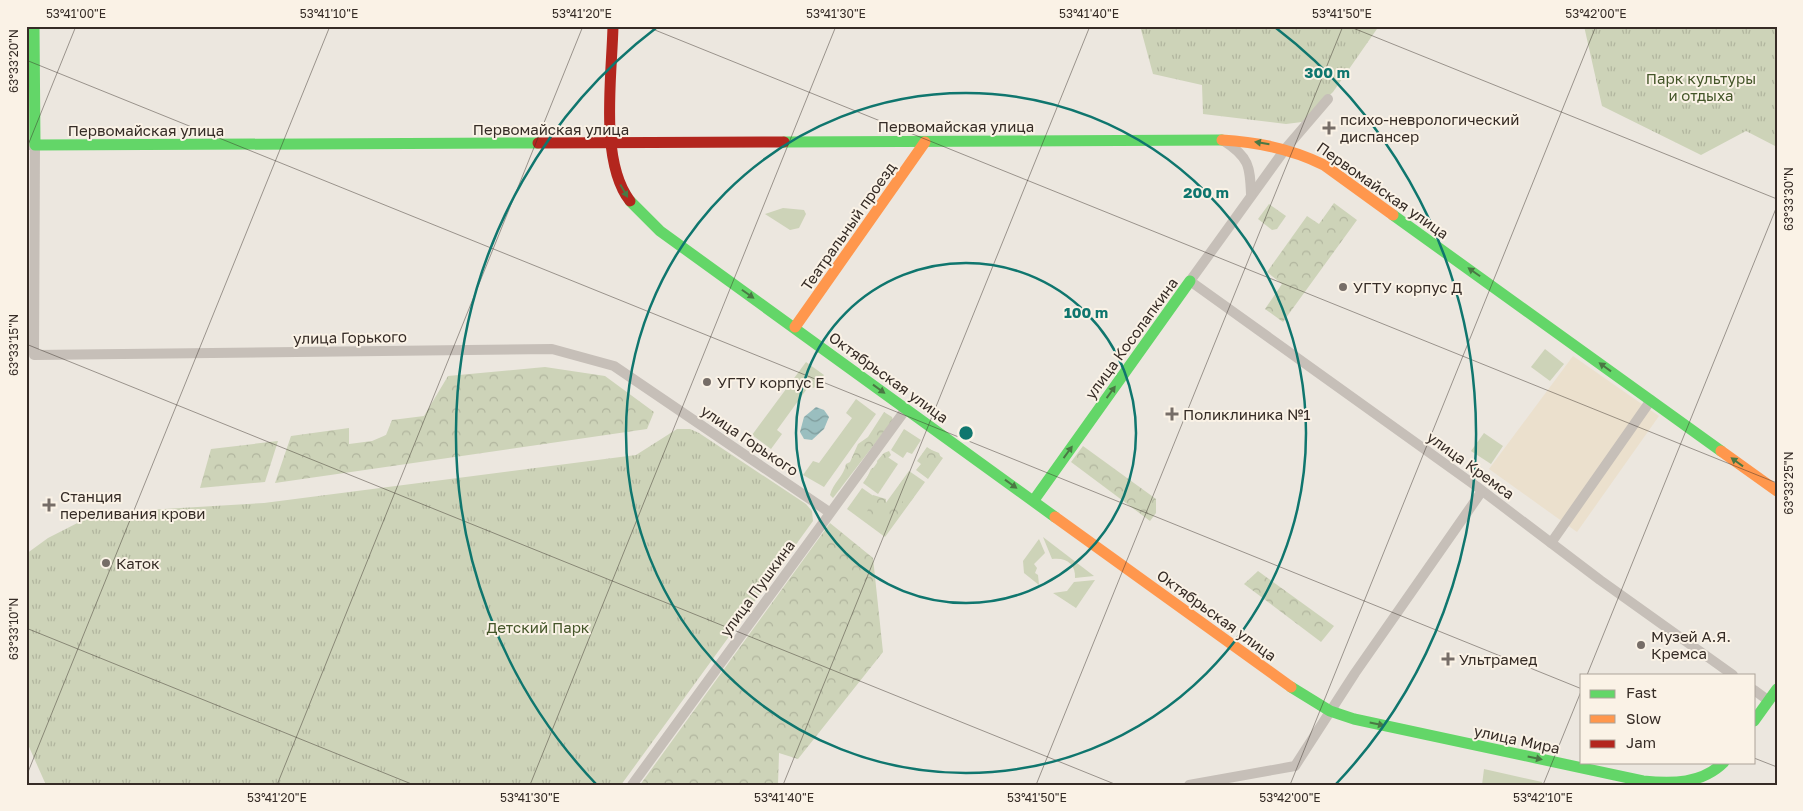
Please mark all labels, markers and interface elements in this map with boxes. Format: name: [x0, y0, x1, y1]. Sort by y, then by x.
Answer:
text: 53°41'00"E: [46, 6, 106, 21]
text: 53°41'10"E: [300, 6, 358, 21]
text: 53°41'20"E: [552, 6, 612, 21]
text: 53°41'30"E: [806, 6, 866, 21]
text: 53°41'40"E: [1059, 6, 1119, 21]
text: 53°41'50"E: [1312, 6, 1372, 21]
text: 53°42'00"E: [1565, 6, 1627, 21]
text: 63°33'20"N: [6, 29, 21, 93]
text: 300 m: [1304, 63, 1350, 81]
park label: Парк культуры и отдыха: [1646, 69, 1756, 104]
place label: психо-неврологический диспансер: [1340, 110, 1519, 145]
street label: Первомайская улица: [878, 117, 1034, 135]
street label: Первомайская улица: [473, 120, 629, 138]
street label: Первомайская улица: [68, 121, 224, 139]
marker: психо-неврологический диспансер: [1322, 121, 1336, 135]
street label: Первомайская улица: [1314, 138, 1452, 242]
one-way arrow: [1254, 139, 1270, 147]
street label: Театральный проезд: [797, 158, 899, 294]
text: 63°33'30"N: [1781, 167, 1796, 231]
text: 200 m: [1183, 183, 1229, 201]
one-way arrow: [619, 185, 628, 198]
one-way arrow: [1467, 267, 1481, 277]
street label: улица Косолапкина: [1081, 274, 1181, 402]
place label: УГТУ корпус Д: [1353, 278, 1462, 296]
marker: УГТУ корпус Д: [1337, 281, 1349, 293]
one-way arrow: [741, 288, 754, 299]
text: 100 m: [1064, 303, 1108, 321]
text: 63°33'15"N: [6, 314, 21, 376]
street label: улица Горького: [293, 327, 407, 347]
street label: Октябрьская улица: [826, 328, 952, 426]
one-way arrow: [1599, 362, 1612, 372]
place label: УГТУ корпус Е: [717, 373, 824, 391]
marker: УГТУ корпус Е: [701, 376, 713, 388]
one-way arrow: [872, 384, 886, 394]
one-way arrow: [1106, 385, 1116, 399]
street label: улица Горького: [698, 401, 802, 479]
place label: Поликлиника №1: [1183, 405, 1311, 423]
marker: Поликлиника №1: [1165, 407, 1179, 421]
centre of rings: [957, 424, 975, 442]
street label: улица Кремса: [1424, 427, 1518, 503]
one-way arrow: [1063, 445, 1073, 458]
text: 63°33'25"N: [1781, 451, 1796, 515]
one-way arrow: [1730, 457, 1744, 467]
one-way arrow: [1005, 479, 1018, 489]
place label: Станция переливания крови: [60, 487, 205, 522]
marker: Станция переливания крови: [42, 498, 56, 512]
street label: улица Пушкина: [716, 536, 798, 640]
place label: Каток: [116, 554, 160, 572]
marker: Каток: [100, 557, 112, 569]
street label: Октябрьская улица: [1154, 566, 1280, 664]
text: 63°33'10"N: [6, 598, 21, 660]
park label: Детский Парк: [487, 618, 590, 636]
place label: Музей А.Я. Кремса: [1651, 627, 1731, 662]
marker: Музей А.Я. Кремса: [1635, 639, 1647, 651]
place label: Ультрамед: [1459, 650, 1537, 668]
marker: Ультрамед: [1441, 652, 1455, 666]
legend: [1580, 674, 1756, 764]
text: Fast: [1626, 683, 1657, 701]
text: Slow: [1626, 709, 1661, 727]
one-way arrow: [1369, 720, 1384, 728]
street label: улица Мира: [1472, 721, 1562, 757]
text: Jam: [1626, 733, 1656, 751]
one-way arrow: [1528, 755, 1544, 763]
text: 53°41'20"E: [247, 790, 307, 805]
text: 53°41'30"E: [500, 790, 560, 805]
text: 53°41'40"E: [754, 790, 814, 805]
text: 53°41'50"E: [1007, 790, 1067, 805]
text: 53°42'00"E: [1259, 790, 1321, 805]
text: 53°42'10"E: [1513, 790, 1573, 805]

